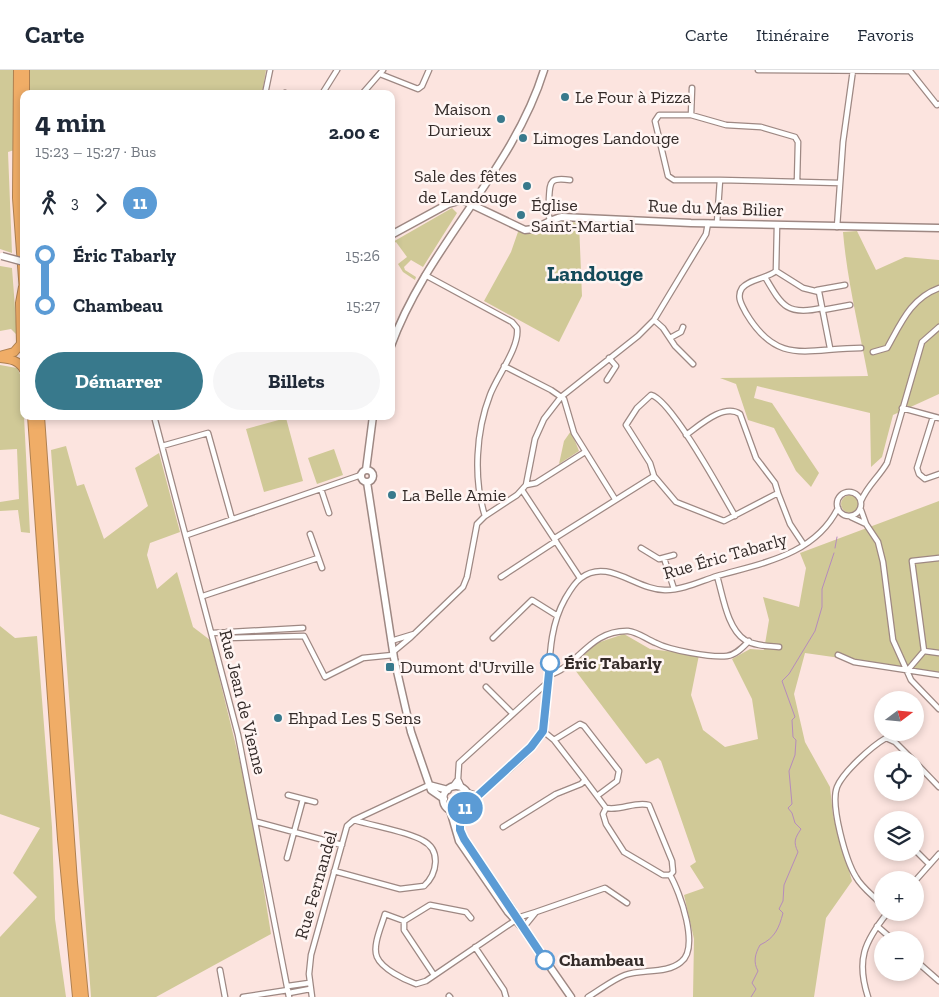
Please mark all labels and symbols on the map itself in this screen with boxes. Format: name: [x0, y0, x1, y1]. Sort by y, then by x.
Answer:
place label: Le Four à Pizza: [575, 86, 692, 108]
marker: Le Four à Pizza: [559, 91, 571, 103]
place label: Maison Durieux: [428, 98, 492, 141]
marker: Maison Durieux: [495, 113, 507, 125]
place label: Limoges Landouge: [533, 127, 679, 149]
marker: Limoges Landouge: [517, 132, 529, 144]
place label: Sale des fêtes de Landouge: [414, 165, 517, 208]
marker: Sale des fêtes de Landouge: [521, 180, 533, 192]
place label: Église Saint-Martial: [531, 194, 634, 237]
street label: Rue du Mas Bilier: [648, 195, 784, 221]
marker: Église Saint-Martial: [515, 209, 527, 221]
district label: Landouge: [547, 260, 644, 287]
place label: La Belle Amie: [402, 484, 506, 506]
marker: La Belle Amie: [386, 489, 398, 501]
street label: Rue Éric Tabarly: [661, 528, 790, 584]
street label: Rue Jean de Vienne: [214, 627, 272, 777]
place label: Éric Tabarly: [564, 652, 662, 674]
marker: Éric Tabarly: [540, 653, 560, 673]
place label: Dumont d'Urville: [400, 656, 534, 678]
marker: Dumont d'Urville: [384, 661, 396, 673]
north arrow: [874, 691, 924, 741]
place label: Ehpad Les 5 Sens: [288, 707, 421, 729]
marker: Ehpad Les 5 Sens: [272, 712, 284, 724]
line badge: 11: [442, 792, 488, 824]
street label: Rue Fernandel: [290, 828, 342, 942]
place label: Chambeau: [559, 949, 645, 971]
marker: Chambeau: [535, 950, 555, 970]

